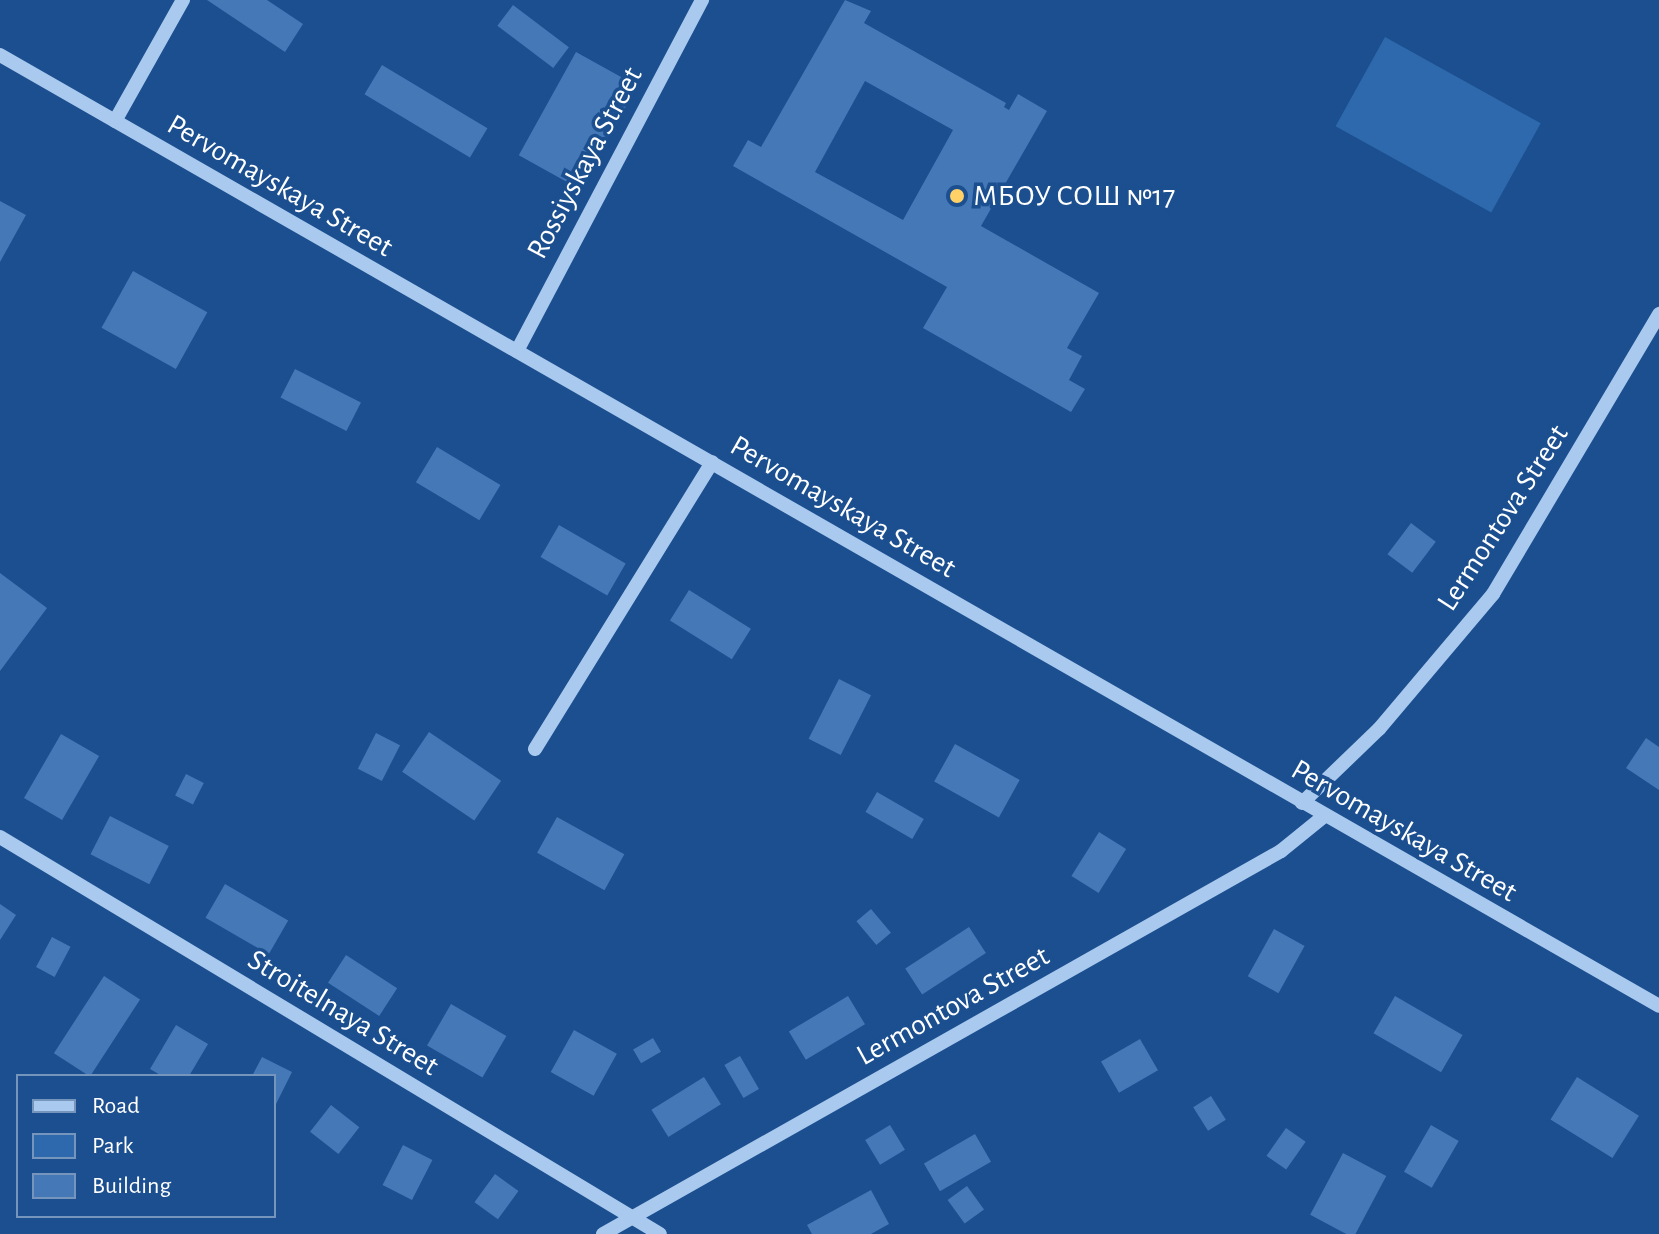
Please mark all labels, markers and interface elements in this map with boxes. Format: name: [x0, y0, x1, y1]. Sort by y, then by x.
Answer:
street label: Rossiyskaya Street: [519, 61, 651, 265]
street label: Pervomayskaya Street: [161, 107, 399, 265]
place label: МБОУ СОШ №17: [973, 178, 1175, 214]
marker: МБОУ СОШ №17: [948, 187, 966, 205]
street label: Lermontova Street: [1429, 418, 1577, 618]
street label: Pervomayskaya Street: [724, 428, 962, 586]
street label: Pervomayskaya Street: [1285, 752, 1523, 910]
street label: Lermontova Street: [850, 938, 1056, 1074]
street label: Stroitelnaya Street: [241, 942, 445, 1084]
legend: [16, 1074, 276, 1218]
text: Road: [92, 1094, 140, 1118]
text: Park: [92, 1134, 133, 1158]
text: Building: [92, 1174, 171, 1198]

